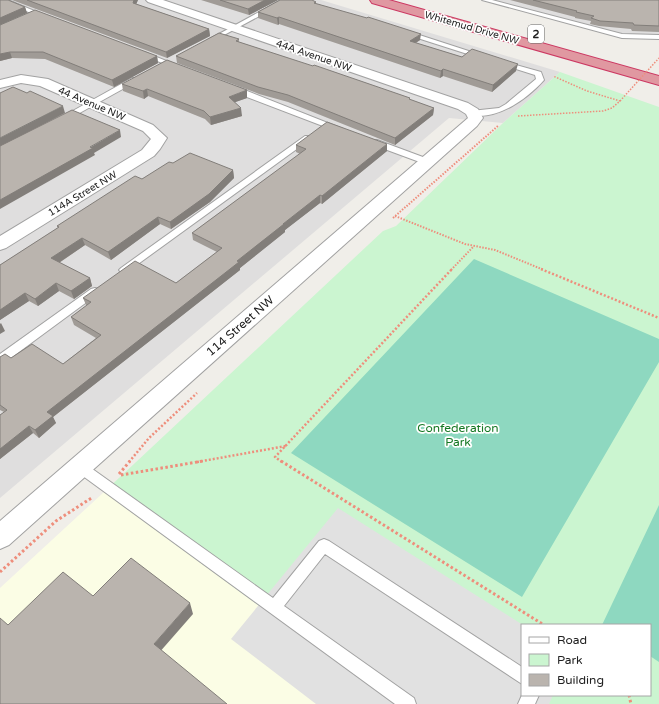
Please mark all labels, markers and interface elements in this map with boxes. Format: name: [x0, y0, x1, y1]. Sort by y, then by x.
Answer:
street label: Whitemud Drive NW: [423, 9, 520, 47]
road number: 2: [528, 25, 544, 43]
street label: 44A Avenue NW: [274, 37, 353, 75]
street label: 44 Avenue NW: [56, 84, 127, 123]
street label: 114A Street NW: [46, 169, 119, 219]
street label: 114 Street NW: [203, 293, 277, 359]
park label: Confederation Park: [417, 421, 499, 449]
legend: [521, 624, 651, 696]
text: Road: [557, 633, 587, 647]
text: Park: [557, 653, 583, 667]
text: Building: [557, 673, 604, 687]

